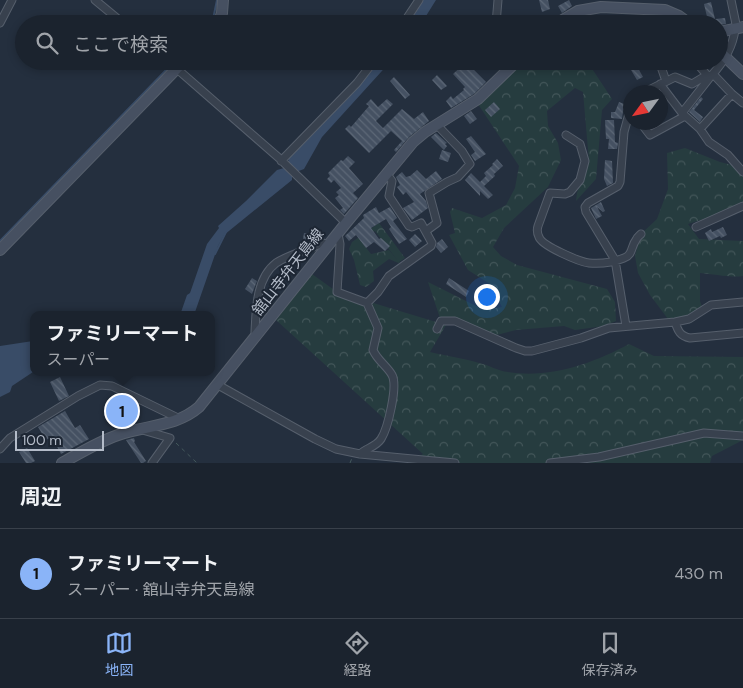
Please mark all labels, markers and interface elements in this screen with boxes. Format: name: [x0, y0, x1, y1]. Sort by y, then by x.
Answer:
search box: [15, 15, 728, 70]
icon: search: [33, 29, 61, 57]
text: ここで検索: [73, 32, 168, 57]
north arrow: [623, 85, 668, 130]
street label: 舘山寺弁天島線: [248, 224, 328, 320]
your location: [474, 284, 500, 310]
popup: [30, 311, 215, 376]
text: ファミリーマート: [46, 321, 199, 346]
text: スーパー: [46, 349, 110, 370]
pin: 1: [106, 392, 138, 430]
scale bar: [15, 428, 104, 451]
text: 100 m: [22, 431, 62, 449]
text: 周辺: [20, 483, 62, 511]
text: ファミリーマート: [67, 551, 219, 576]
text: 1: [33, 563, 39, 584]
text: 430 m: [674, 563, 723, 584]
text: スーパー · 舘山寺弁天島線: [67, 579, 255, 600]
tab: 地図: [105, 629, 133, 679]
tab: 経路: [343, 629, 371, 679]
tab: 保存済み: [582, 629, 638, 679]

